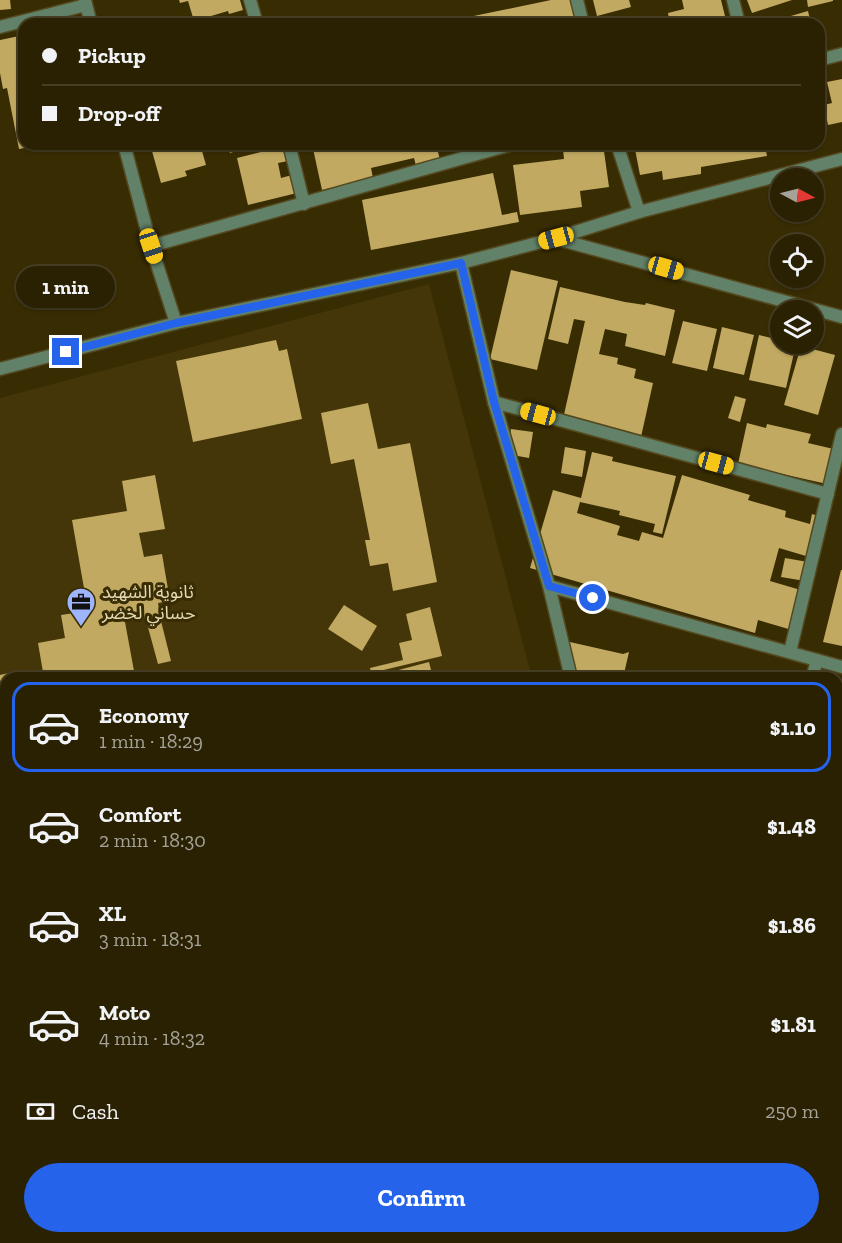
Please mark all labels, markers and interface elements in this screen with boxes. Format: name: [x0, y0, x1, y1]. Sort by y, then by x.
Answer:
text: Pickup: [78, 42, 146, 69]
text: Drop-off: [78, 100, 160, 127]
north arrow: [770, 168, 824, 222]
map controls: [770, 168, 824, 354]
car: [536, 225, 576, 251]
car: [137, 226, 165, 266]
button: locate: [770, 234, 824, 288]
car: [646, 254, 686, 282]
callout: 1 min: [16, 265, 116, 307]
text: 1 min: [42, 275, 89, 299]
button: layers: [770, 300, 824, 354]
route end: [52, 338, 79, 365]
car: [518, 401, 558, 427]
car: [696, 450, 736, 476]
place label: ثانوية الشهيد حساني لخضر: [101, 581, 196, 626]
route start: [579, 584, 606, 611]
office icon: ثانوية الشهيد حساني لخضر: [65, 586, 97, 628]
icon: car: [27, 700, 81, 754]
text: Economy: [99, 702, 189, 729]
text: $1.10: [770, 714, 816, 741]
text: 1 min · 18:29: [99, 729, 203, 753]
icon: car: [27, 799, 81, 853]
text: Comfort: [99, 801, 181, 828]
text: $1.48: [767, 813, 816, 840]
text: 2 min · 18:30: [99, 828, 206, 852]
icon: car: [27, 898, 81, 952]
text: XL: [99, 900, 126, 927]
text: $1.86: [768, 912, 816, 939]
text: 3 min · 18:31: [99, 927, 202, 951]
icon: car: [27, 997, 81, 1051]
text: Moto: [99, 999, 150, 1026]
text: $1.81: [771, 1011, 816, 1038]
text: 4 min · 18:32: [99, 1026, 205, 1050]
icon: cash: [24, 1095, 57, 1128]
text: Cash: [72, 1098, 119, 1125]
text: 250 m: [765, 1099, 819, 1123]
button: Confirm: [24, 1163, 819, 1232]

